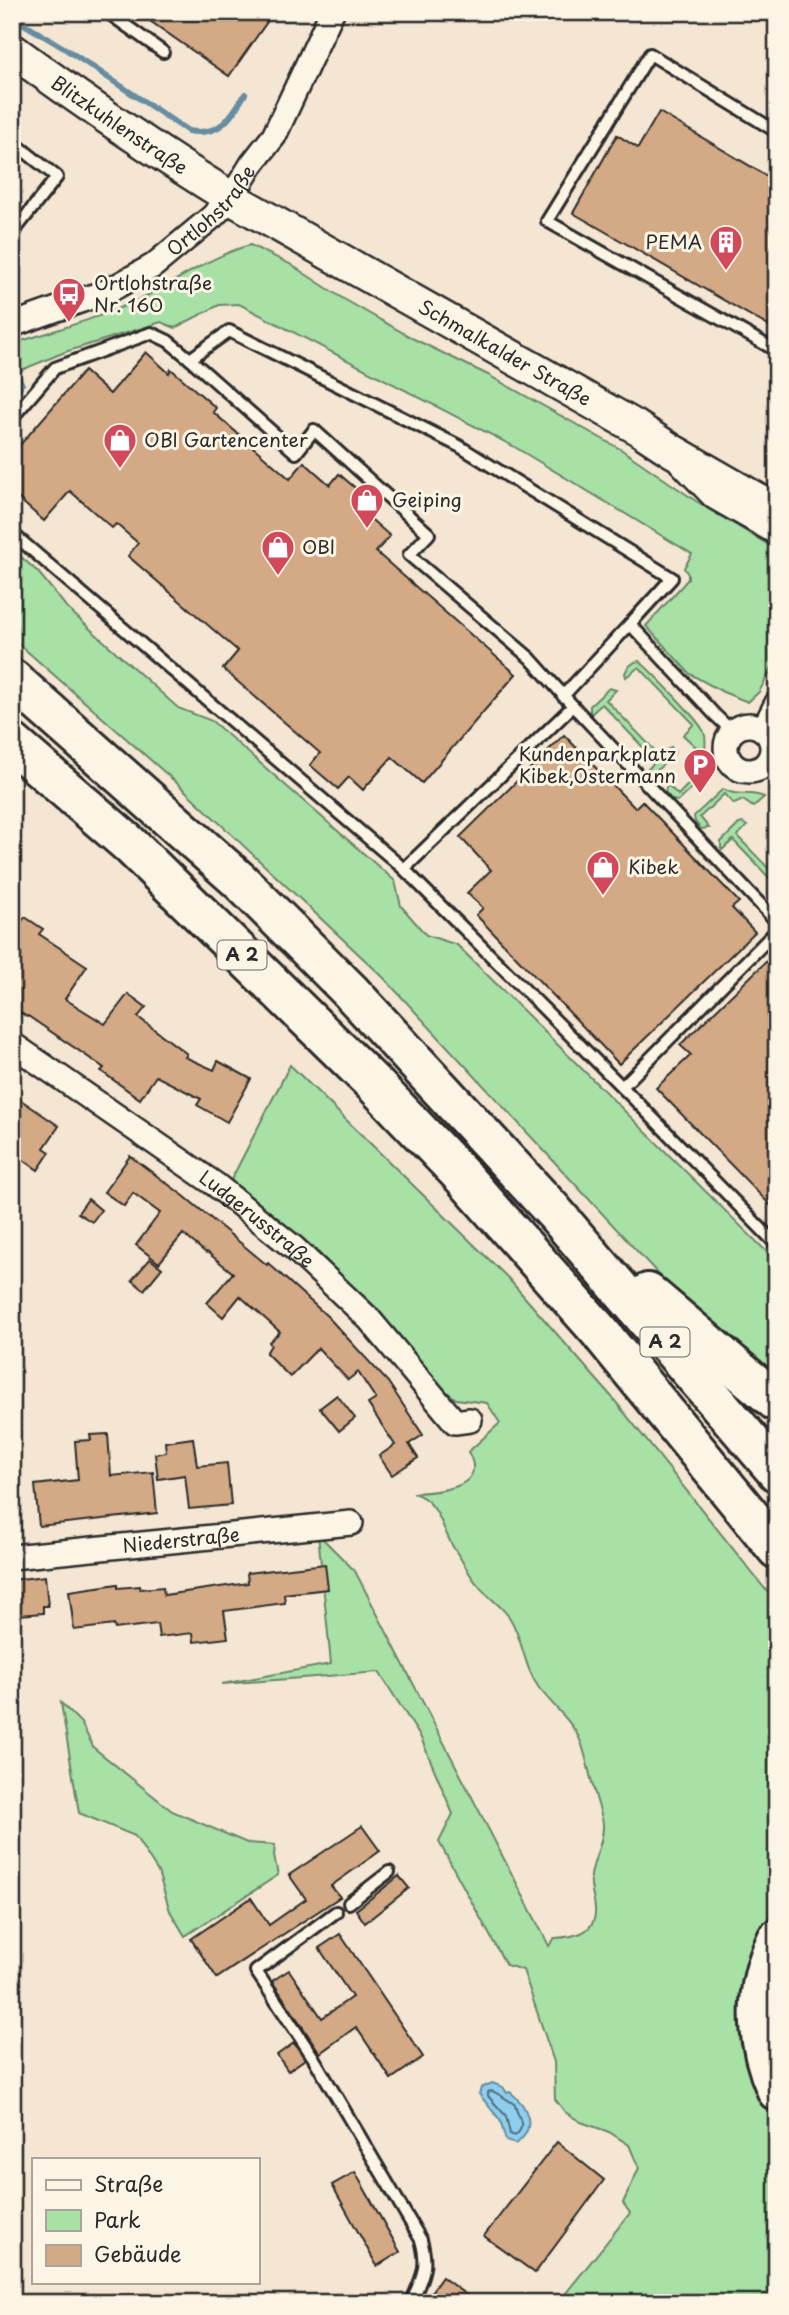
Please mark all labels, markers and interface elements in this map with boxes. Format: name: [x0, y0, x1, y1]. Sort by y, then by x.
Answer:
street label: Blitzkuhlenstraße: [46, 68, 194, 180]
street label: Ortlohstraße: [160, 159, 261, 262]
building icon: PEMA: [707, 223, 745, 272]
place label: PEMA: [646, 227, 702, 255]
place label: Ortlohstraße Nr. 160: [94, 268, 212, 318]
bus stop icon: Ortlohstraße Nr. 160: [50, 275, 88, 324]
street label: Schmalkalder Straße: [414, 292, 597, 412]
shop icon: OBI Gartencenter: [101, 421, 139, 470]
place label: OBI Gartencenter: [144, 425, 308, 453]
shop icon: Geiping: [348, 481, 386, 530]
place label: Geiping: [392, 485, 462, 513]
shop icon: OBI: [259, 528, 297, 577]
place label: OBI: [302, 532, 335, 560]
place label: Kundenparkplatz Kibek,Ostermann: [518, 739, 676, 789]
parking icon: Kundenparkplatz Kibek,Ostermann: [681, 746, 719, 795]
shop icon: Kibek: [584, 848, 622, 897]
place label: Kibek: [628, 852, 679, 880]
road number: A 2: [218, 940, 266, 970]
street label: Ludgerusstraße: [194, 1163, 321, 1274]
road number: A 2: [640, 1328, 690, 1357]
street label: Niederstraße: [121, 1519, 241, 1559]
legend: [32, 2158, 259, 2284]
text: Straße: [94, 2167, 163, 2199]
text: Park: [94, 2203, 141, 2235]
text: Gebäude: [94, 2237, 181, 2269]

